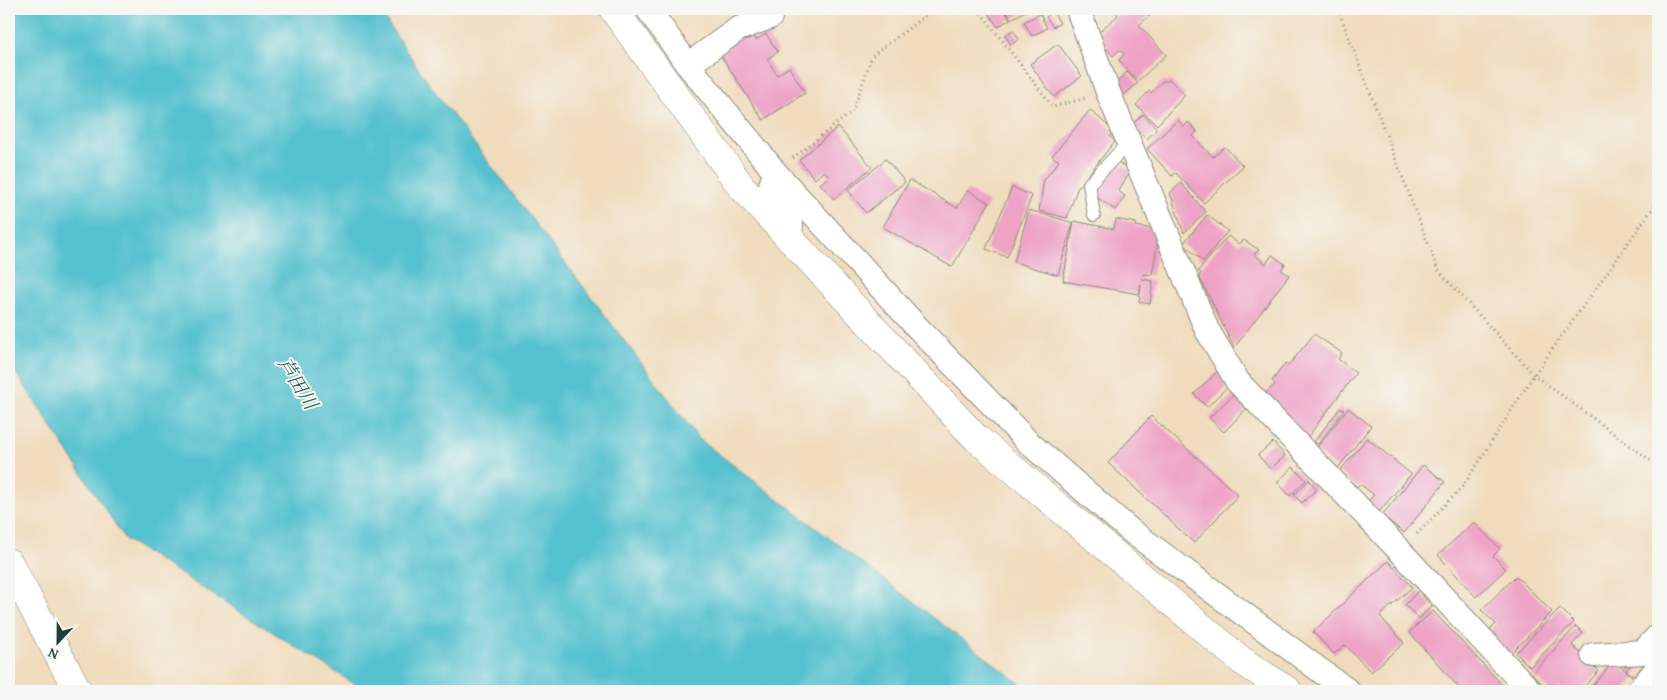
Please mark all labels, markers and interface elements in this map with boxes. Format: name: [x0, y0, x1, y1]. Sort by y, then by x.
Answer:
water label: 芦田川: [271, 351, 326, 416]
north arrow: [32, 618, 82, 668]
text: N: [44, 643, 61, 665]

